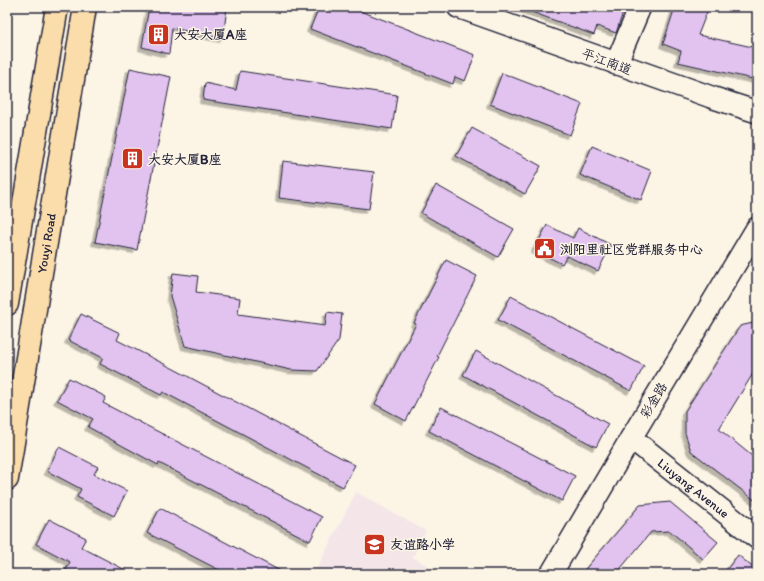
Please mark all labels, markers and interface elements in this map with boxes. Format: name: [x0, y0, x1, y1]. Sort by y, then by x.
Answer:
building icon: 大安大厦A座: [145, 21, 171, 47]
place label: 大安大厦A座: [174, 27, 247, 42]
street label: 平江南道: [580, 46, 634, 77]
building icon: 大安大厦B座: [120, 146, 146, 172]
place label: 大安大厦B座: [148, 152, 221, 167]
street label: Youyi Road: [34, 212, 59, 274]
public building icon: 浏阳里社区党群服务中心: [531, 236, 557, 262]
place label: 浏阳里社区党群服务中心: [560, 242, 703, 257]
street label: 彩金路: [637, 380, 670, 421]
street label: Liuyang Avenue: [655, 455, 732, 521]
school or university icon: 友谊路小学: [362, 531, 388, 557]
place label: 友谊路小学: [390, 537, 455, 552]

